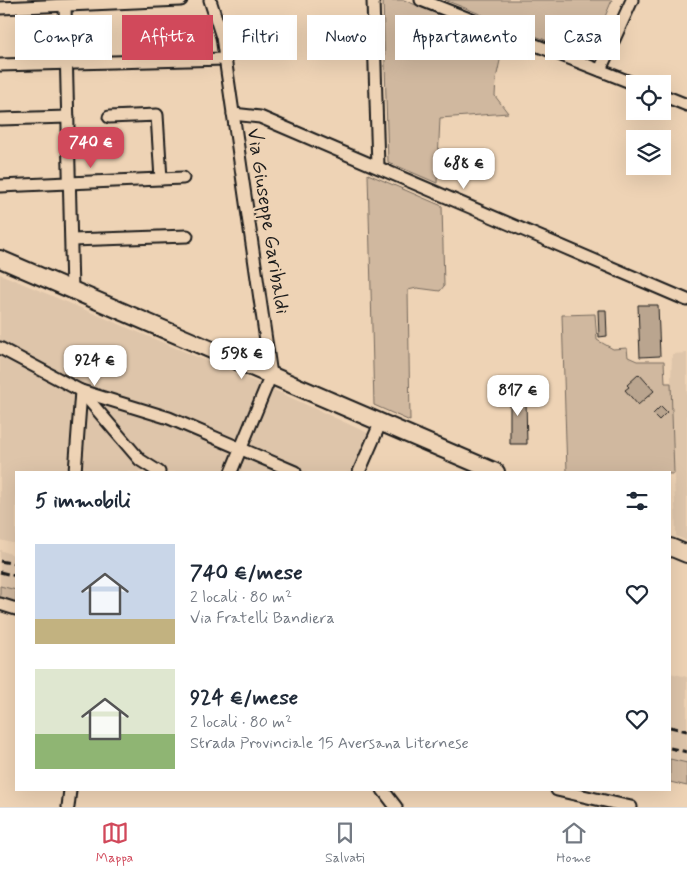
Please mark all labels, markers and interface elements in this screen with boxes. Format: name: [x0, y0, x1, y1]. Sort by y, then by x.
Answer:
chip: Compra: [15, 15, 112, 60]
chip: Affitta: [122, 15, 213, 60]
chip: Filtri: [223, 15, 297, 60]
chip: Nuovo: [307, 15, 385, 60]
chip: Appartamento: [395, 15, 535, 60]
chip: Casa: [545, 15, 620, 60]
map controls: [626, 75, 671, 175]
button: locate: [626, 75, 671, 120]
pin: 740 €: [56, 126, 126, 169]
street label: Via Giuseppe Garibaldi: [239, 126, 296, 316]
button: layers: [626, 130, 671, 175]
text: 740 €: [69, 132, 113, 153]
pin: 688 €: [429, 148, 499, 190]
text: 688 €: [444, 153, 484, 174]
pin: 598 €: [207, 338, 277, 380]
text: 598 €: [221, 343, 263, 364]
pin: 924 €: [60, 344, 130, 387]
text: 924 €: [75, 350, 115, 371]
pin: 817 €: [483, 374, 553, 417]
text: 817 €: [498, 380, 538, 401]
text: 5 immobili: [35, 487, 131, 515]
icon: filters: [623, 487, 651, 515]
text: 740 €/mese: [190, 559, 303, 587]
icon: home: [75, 564, 135, 624]
icon: heart: [623, 580, 651, 608]
text: 2 locali · 80 m²: [190, 587, 292, 608]
text: Via Fratelli Bandiera: [190, 608, 335, 629]
text: 924 €/mese: [190, 684, 298, 712]
icon: home: [75, 689, 135, 749]
icon: heart: [623, 705, 651, 733]
text: 2 locali · 80 m²: [190, 712, 292, 733]
text: Strada Provinciale 15 Aversana Liternese: [190, 733, 469, 754]
tab: Mappa: [96, 819, 133, 867]
tab: Salvati: [325, 819, 365, 867]
tab: Home: [556, 819, 591, 867]

